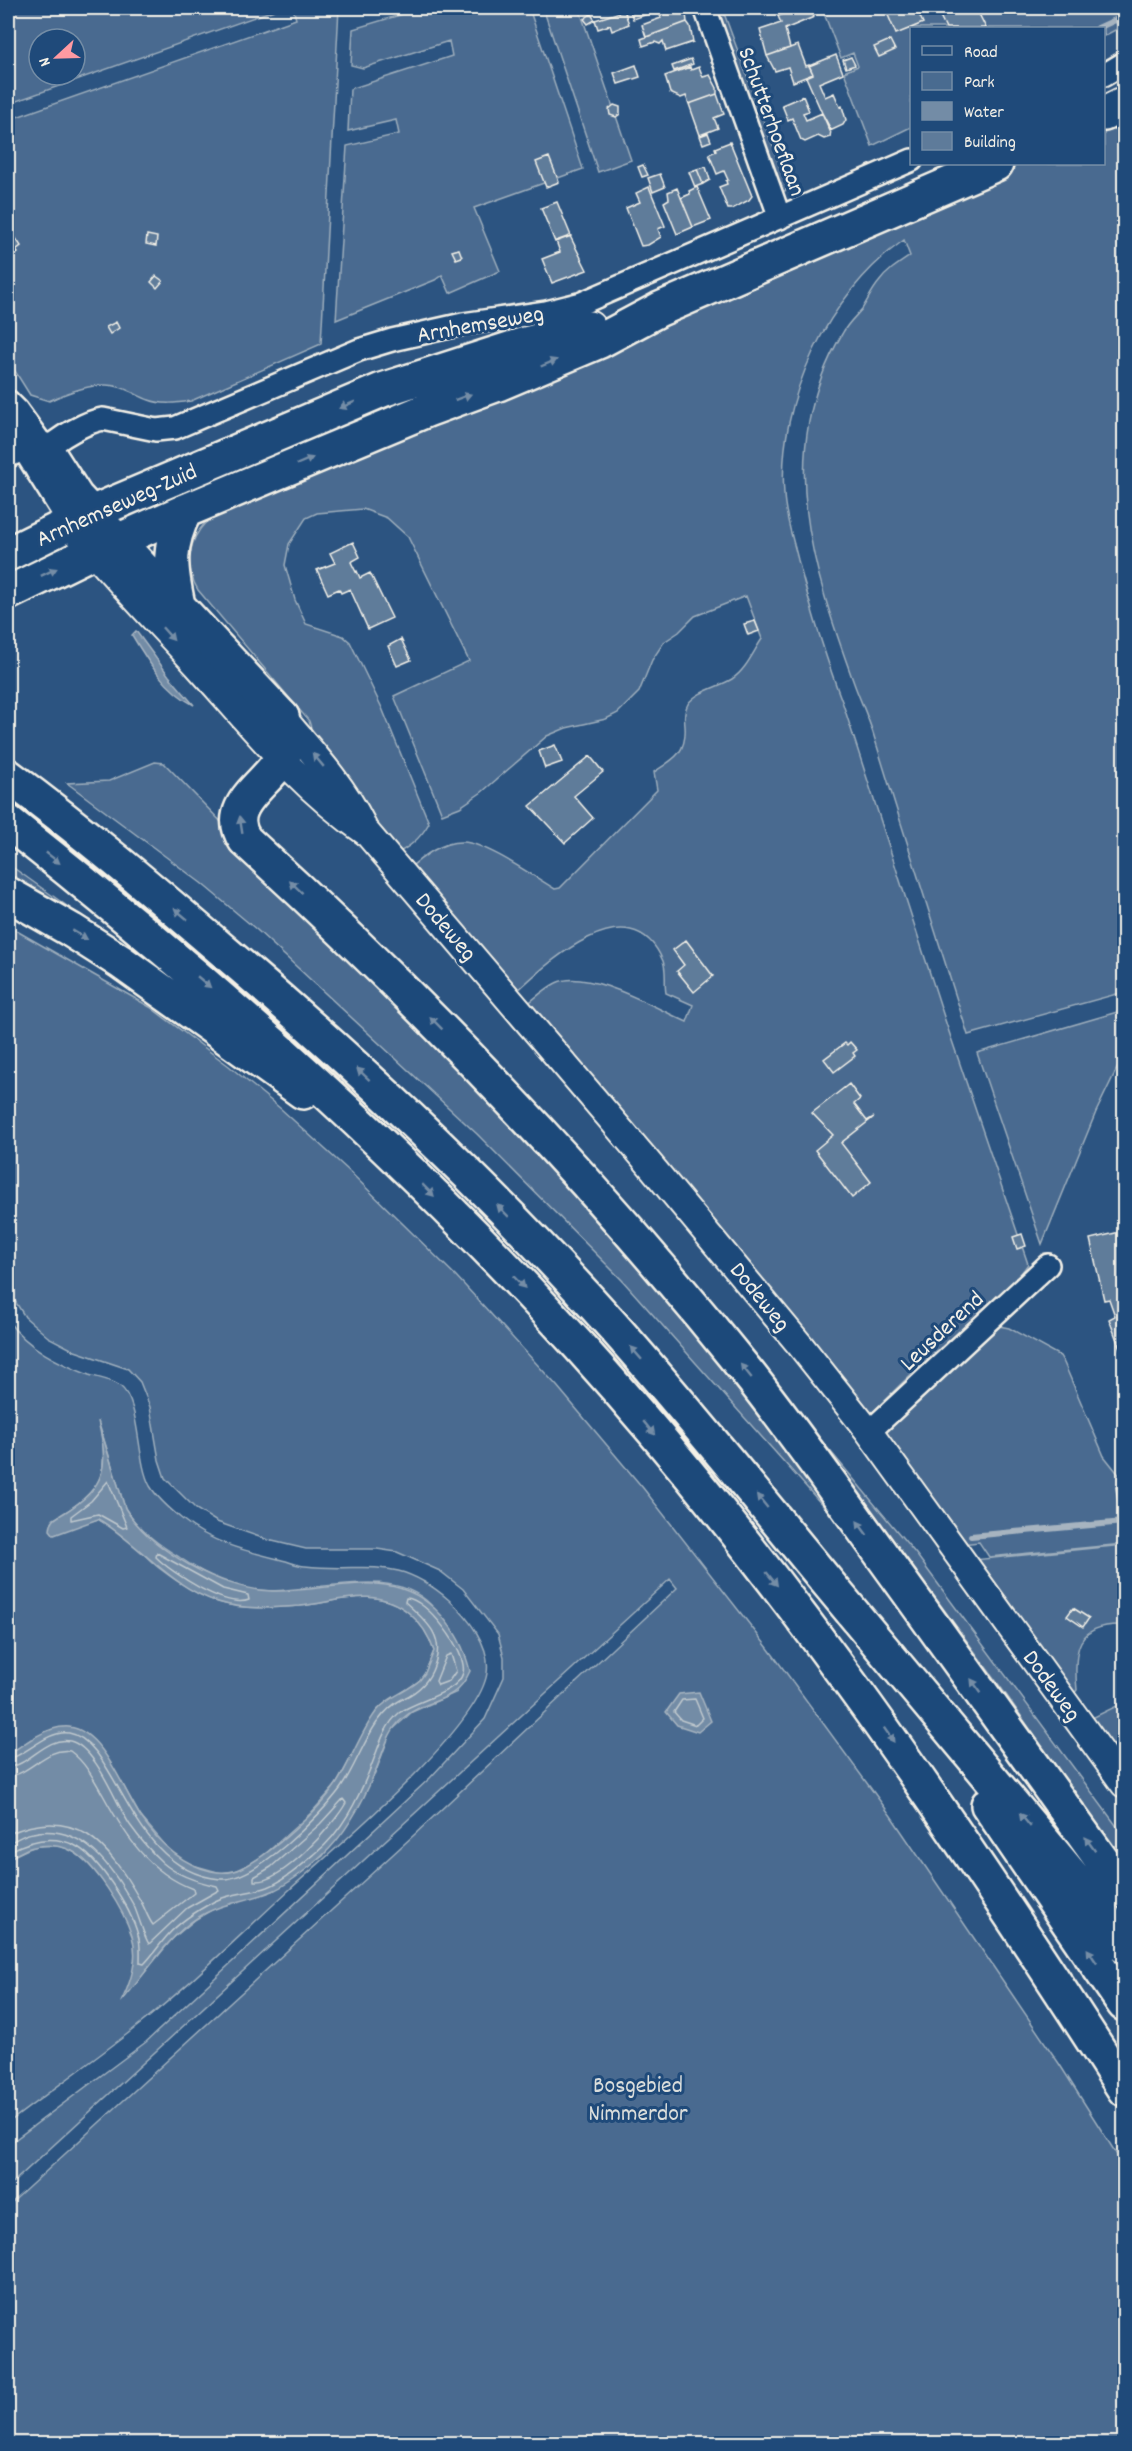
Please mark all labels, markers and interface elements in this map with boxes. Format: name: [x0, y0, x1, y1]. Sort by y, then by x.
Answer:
north arrow: [27, 27, 87, 87]
legend: [910, 27, 1105, 165]
text: Road: [964, 41, 998, 66]
street label: Schutterhoeflaan: [727, 43, 813, 201]
text: N: [33, 54, 58, 70]
text: Park: [964, 71, 995, 96]
text: Water: [964, 101, 1004, 126]
text: Building: [964, 131, 1016, 156]
street label: Arnhemseweg: [414, 298, 547, 354]
one-way arrow: [540, 358, 558, 367]
one-way arrow: [454, 392, 472, 401]
one-way arrow: [338, 401, 356, 410]
street label: Arnhemseweg-Zuid: [31, 456, 203, 557]
one-way arrow: [296, 456, 314, 466]
one-way arrow: [41, 567, 58, 576]
one-way arrow: [161, 627, 175, 641]
one-way arrow: [313, 753, 325, 768]
one-way arrow: [236, 815, 245, 834]
one-way arrow: [46, 851, 61, 863]
one-way arrow: [289, 880, 304, 894]
street label: Dodeweg: [406, 886, 484, 970]
one-way arrow: [173, 908, 189, 921]
one-way arrow: [72, 930, 88, 941]
one-way arrow: [196, 975, 211, 988]
one-way arrow: [429, 1017, 443, 1031]
one-way arrow: [356, 1067, 371, 1081]
one-way arrow: [421, 1182, 435, 1196]
one-way arrow: [496, 1204, 510, 1218]
street label: Dodeweg: [720, 1256, 798, 1340]
one-way arrow: [512, 1275, 526, 1289]
street label: Leusderend: [893, 1284, 993, 1380]
one-way arrow: [630, 1346, 643, 1361]
one-way arrow: [739, 1363, 752, 1379]
one-way arrow: [642, 1420, 655, 1435]
one-way arrow: [756, 1493, 769, 1509]
one-way arrow: [856, 1520, 868, 1536]
one-way arrow: [766, 1571, 779, 1587]
street label: Dodeweg: [1013, 1644, 1088, 1730]
one-way arrow: [970, 1678, 982, 1694]
one-way arrow: [883, 1727, 895, 1743]
one-way arrow: [1019, 1812, 1032, 1828]
one-way arrow: [1084, 1836, 1096, 1852]
one-way arrow: [1086, 1948, 1098, 1964]
park label: Bosgebied Nimmerdor: [588, 2070, 688, 2132]

